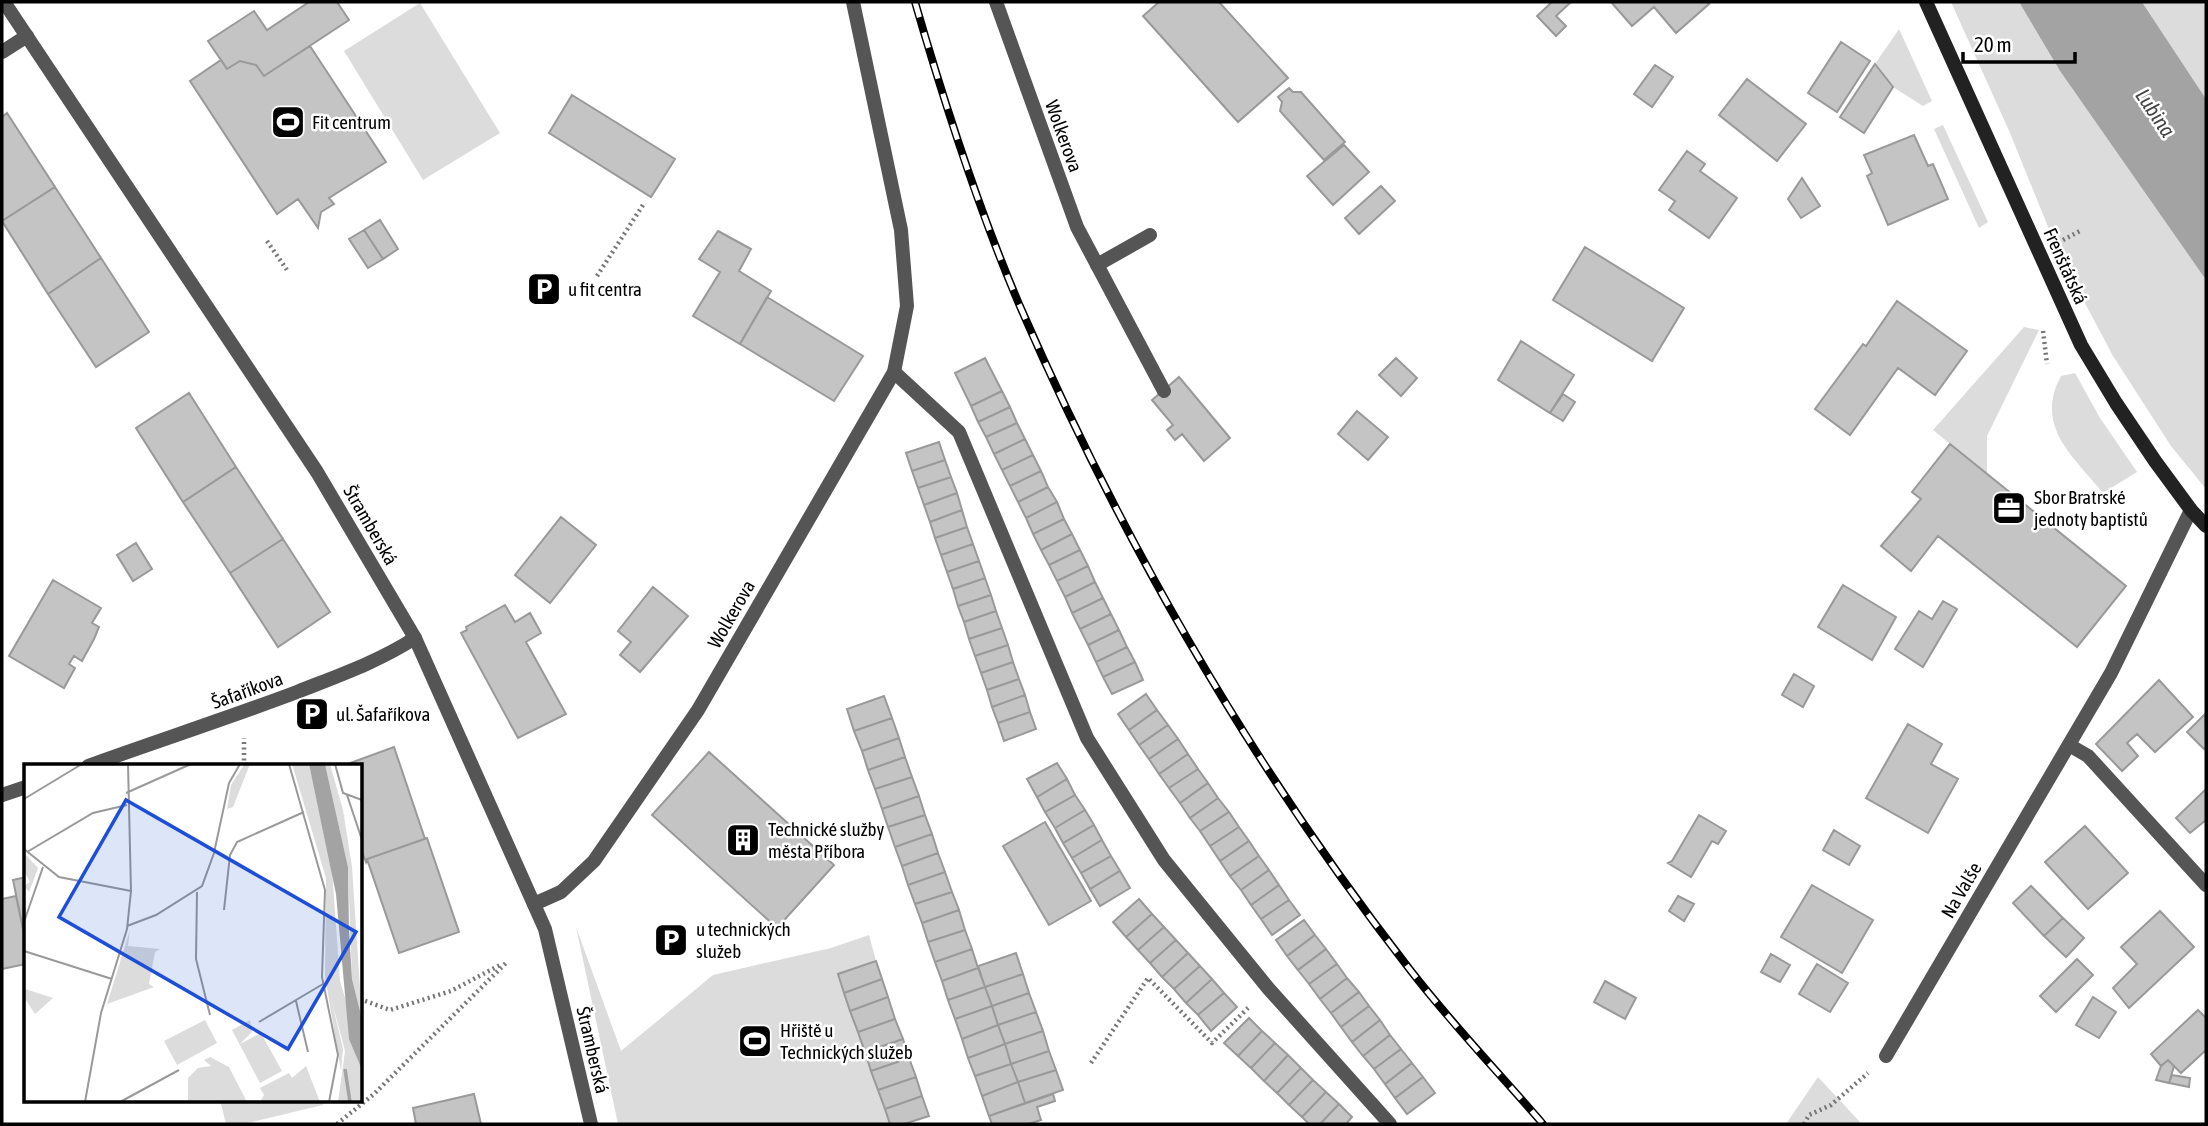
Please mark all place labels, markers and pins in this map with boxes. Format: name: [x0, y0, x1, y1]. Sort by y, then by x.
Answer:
sports icon: Fit centrum: [269, 103, 307, 141]
place label: Fit centrum: [312, 111, 391, 133]
parking icon: u fit centra: [525, 270, 563, 308]
place label: u fit centra: [568, 278, 642, 300]
place label: Sbor Bratrské jednoty baptistů: [2033, 486, 2148, 530]
office icon: Sbor Bratrské jednoty baptistů: [1990, 489, 2028, 527]
parking icon: ul. Šafaříkova: [293, 695, 331, 733]
place label: ul. Šafaříkova: [336, 703, 430, 725]
place label: Technické služby města Příbora: [768, 818, 884, 862]
building icon: Technické služby města Příbora: [724, 821, 762, 859]
place label: u technických služeb: [696, 918, 791, 962]
parking icon: u technických služeb: [652, 921, 690, 959]
place label: Hřiště u Technických služeb: [780, 1019, 913, 1063]
sports icon: Hřiště u Technických služeb: [736, 1022, 774, 1060]

